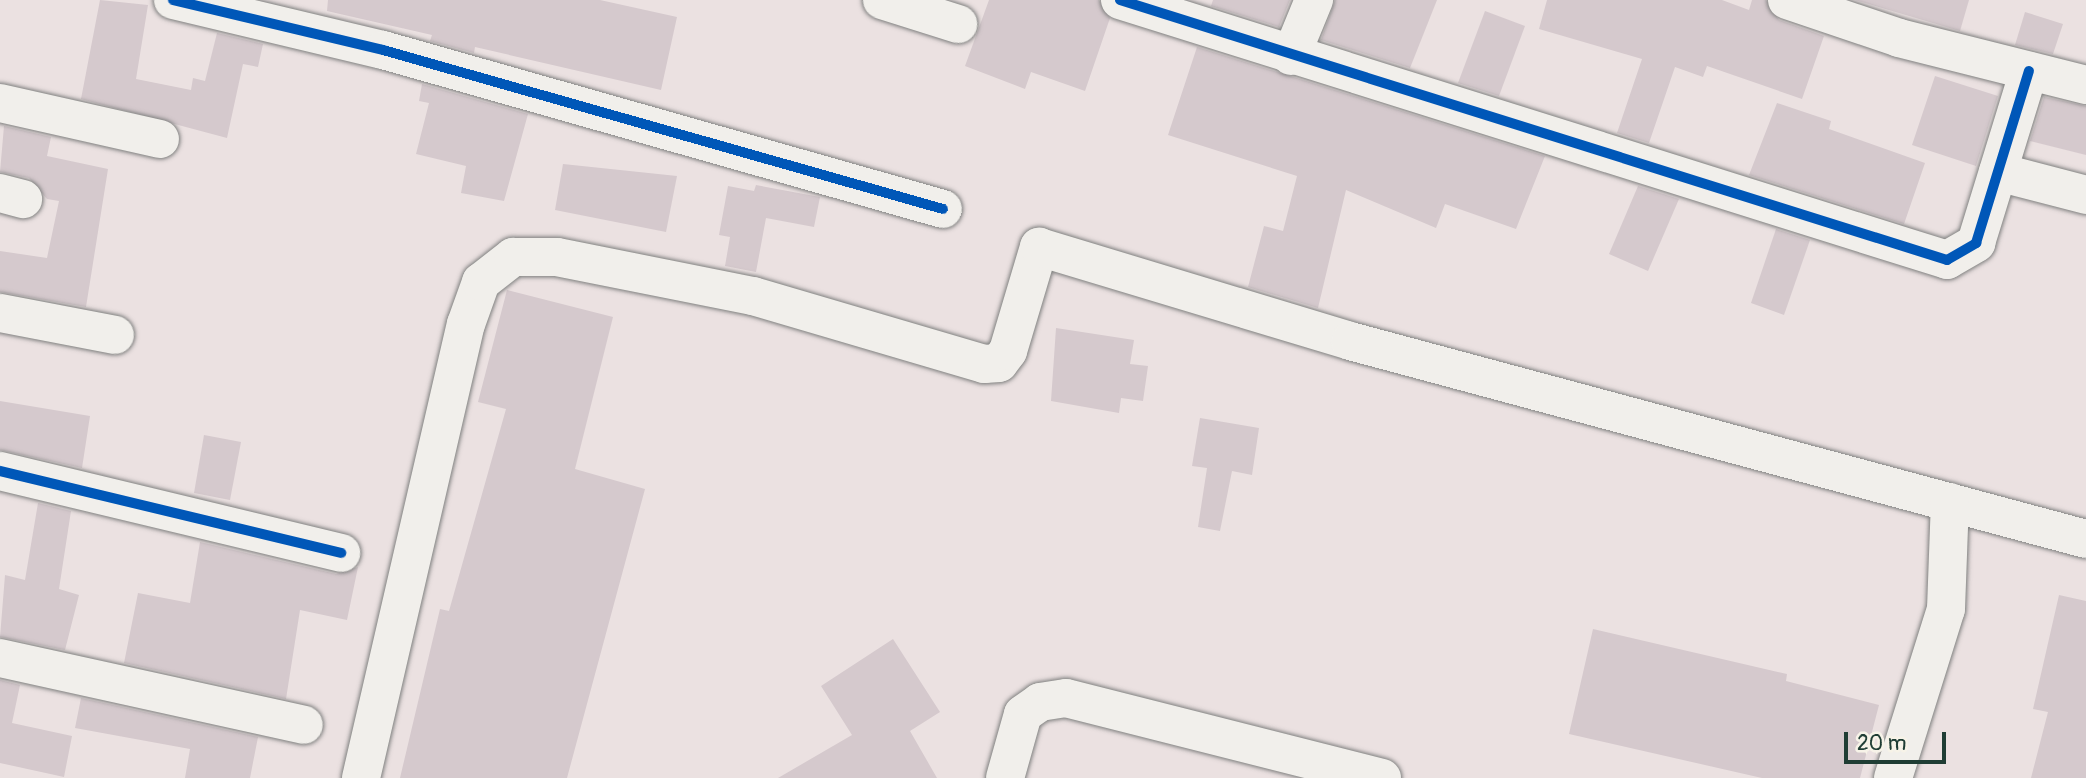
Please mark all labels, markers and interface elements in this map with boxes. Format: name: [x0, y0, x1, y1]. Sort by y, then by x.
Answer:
scale bar: [1848, 718, 1950, 762]
text: 20 m: [1857, 730, 1906, 757]

